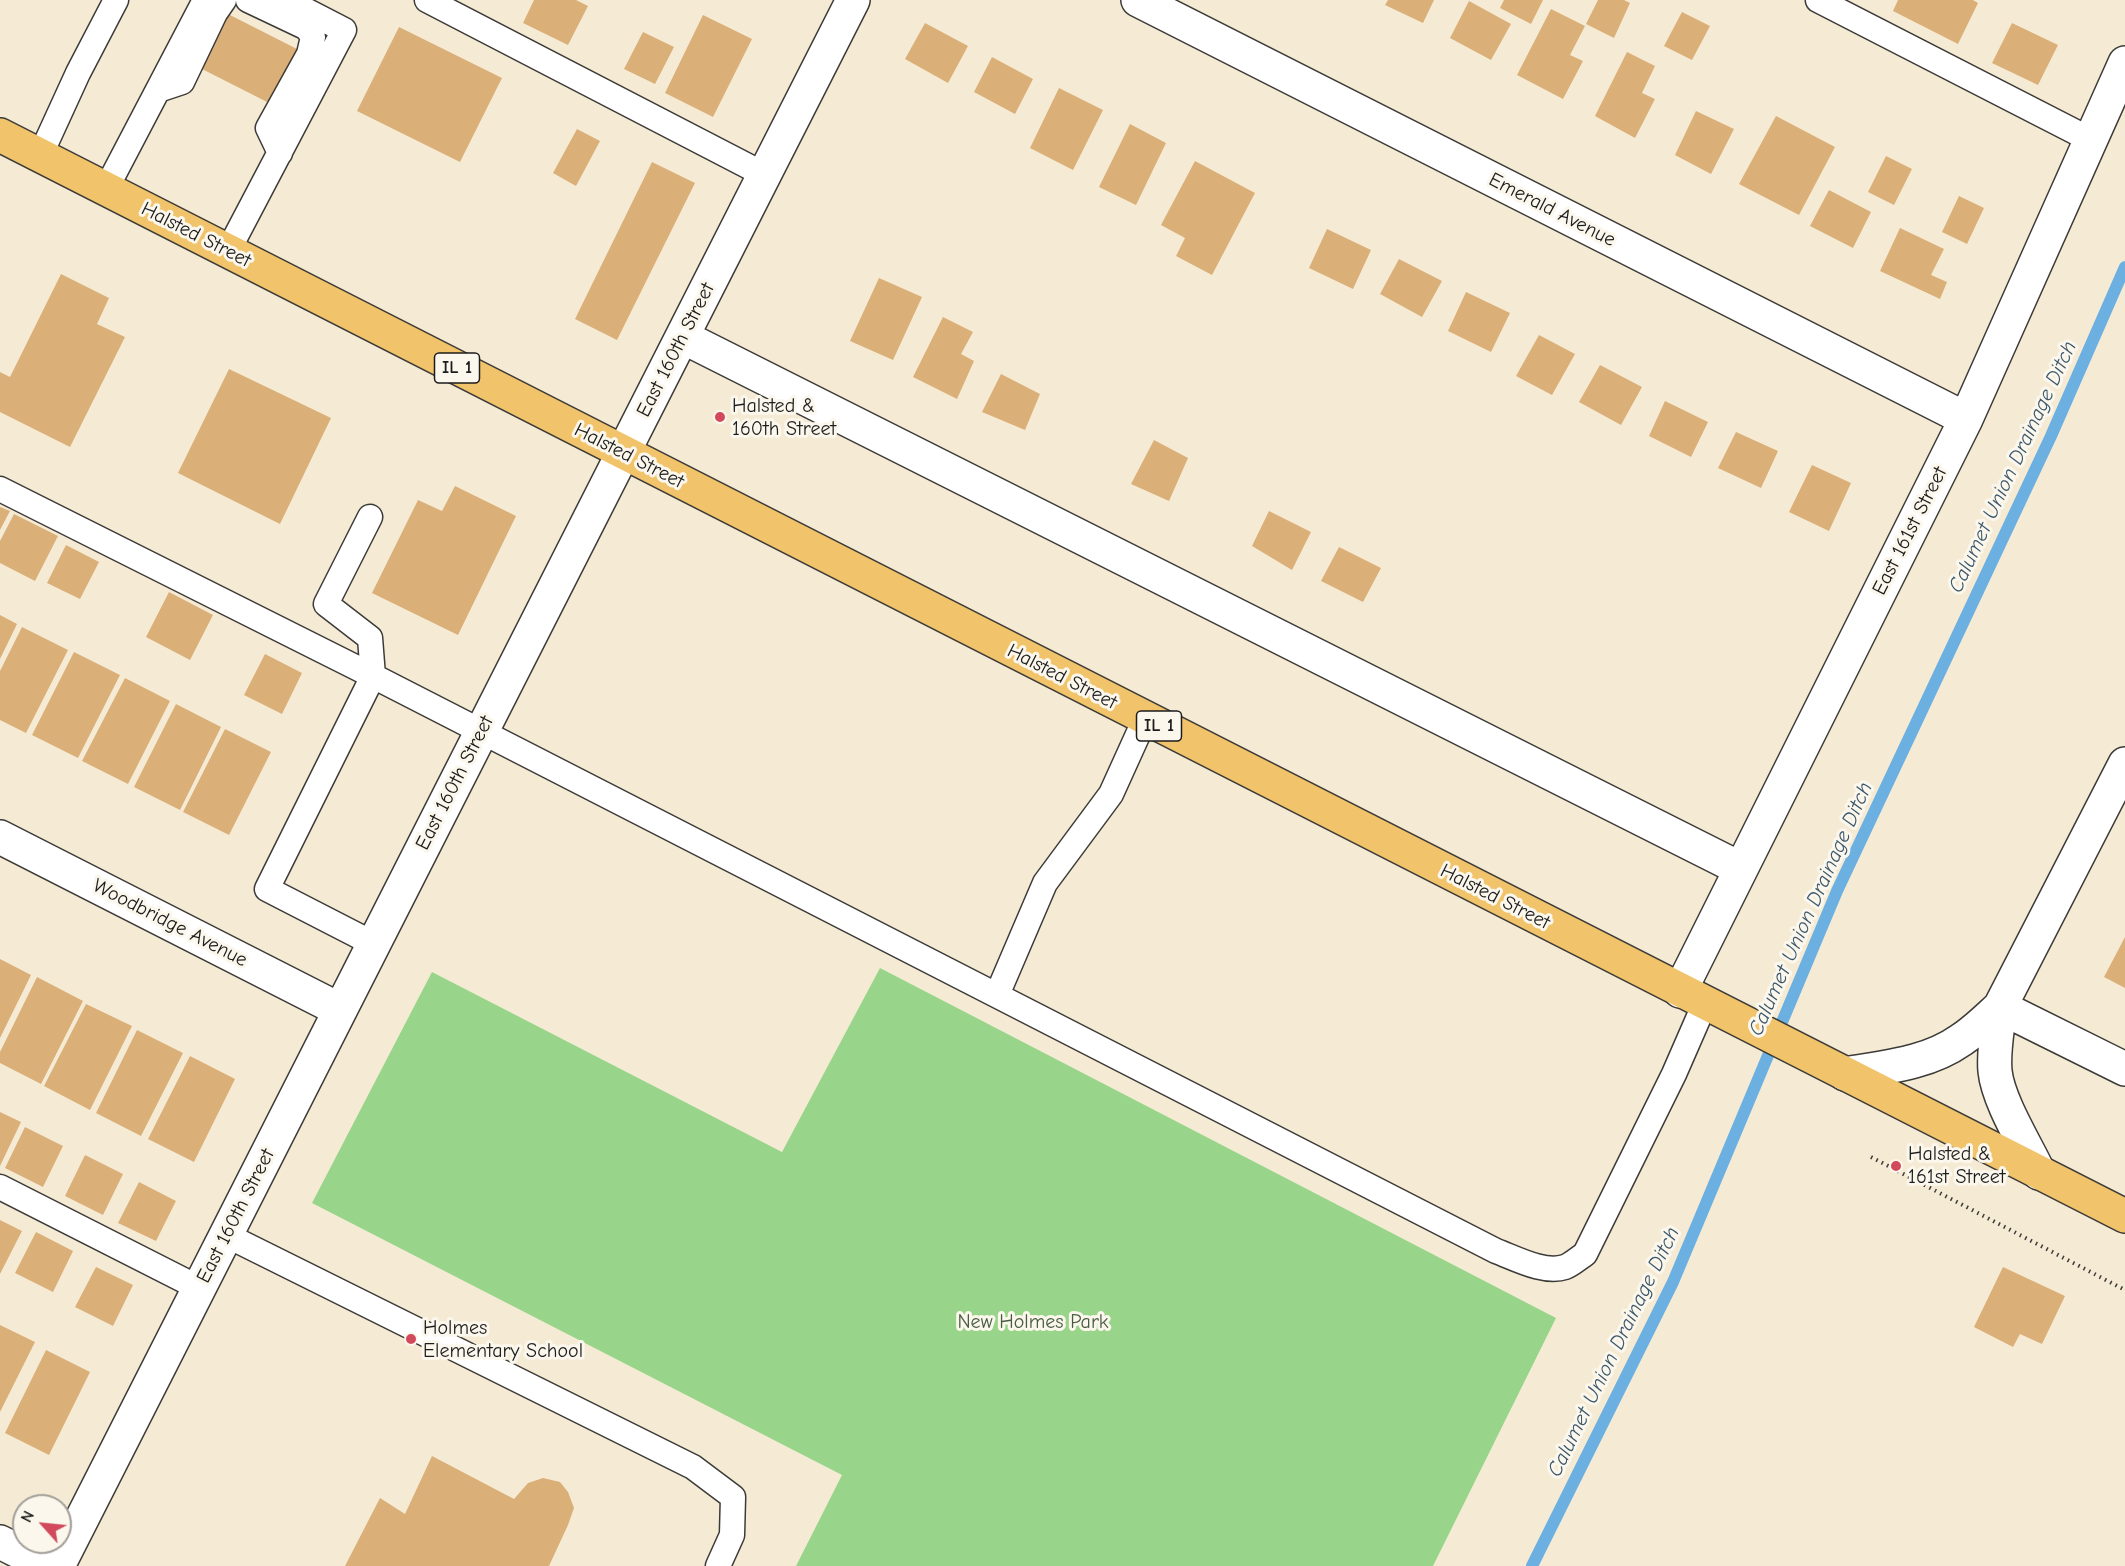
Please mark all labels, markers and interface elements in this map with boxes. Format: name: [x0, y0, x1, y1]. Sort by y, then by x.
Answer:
street label: Emerald Avenue: [1485, 168, 1619, 252]
street label: Halsted Street: [137, 197, 255, 273]
street label: East 160th Street: [632, 279, 720, 421]
water label: Calumet Union Drainage Ditch: [1944, 337, 2082, 597]
road number: IL 1: [434, 353, 480, 383]
place label: Halsted & 160th Street: [732, 394, 836, 441]
marker: Halsted & 160th Street: [713, 410, 727, 424]
street label: Halsted Street: [570, 418, 688, 494]
street label: East 161st Street: [1867, 463, 1953, 599]
street label: Halsted Street: [1003, 639, 1121, 715]
road number: IL 1: [1136, 711, 1182, 741]
street label: East 160th Street: [411, 712, 499, 854]
water label: Calumet Union Drainage Ditch: [1744, 778, 1878, 1040]
street label: Halsted Street: [1436, 859, 1554, 935]
street label: Woodbridge Avenue: [89, 874, 251, 972]
place label: Halsted & 161st Street: [1908, 1142, 2005, 1189]
street label: East 160th Street: [192, 1145, 280, 1287]
marker: Halsted & 161st Street: [1889, 1159, 1903, 1173]
water label: Calumet Union Drainage Ditch: [1542, 1223, 1686, 1481]
park label: New Holmes Park: [957, 1310, 1109, 1334]
place label: Holmes Elementary School: [423, 1316, 583, 1363]
marker: Holmes Elementary School: [404, 1332, 418, 1346]
north arrow: [12, 1494, 72, 1554]
text: N: [17, 1508, 38, 1525]

